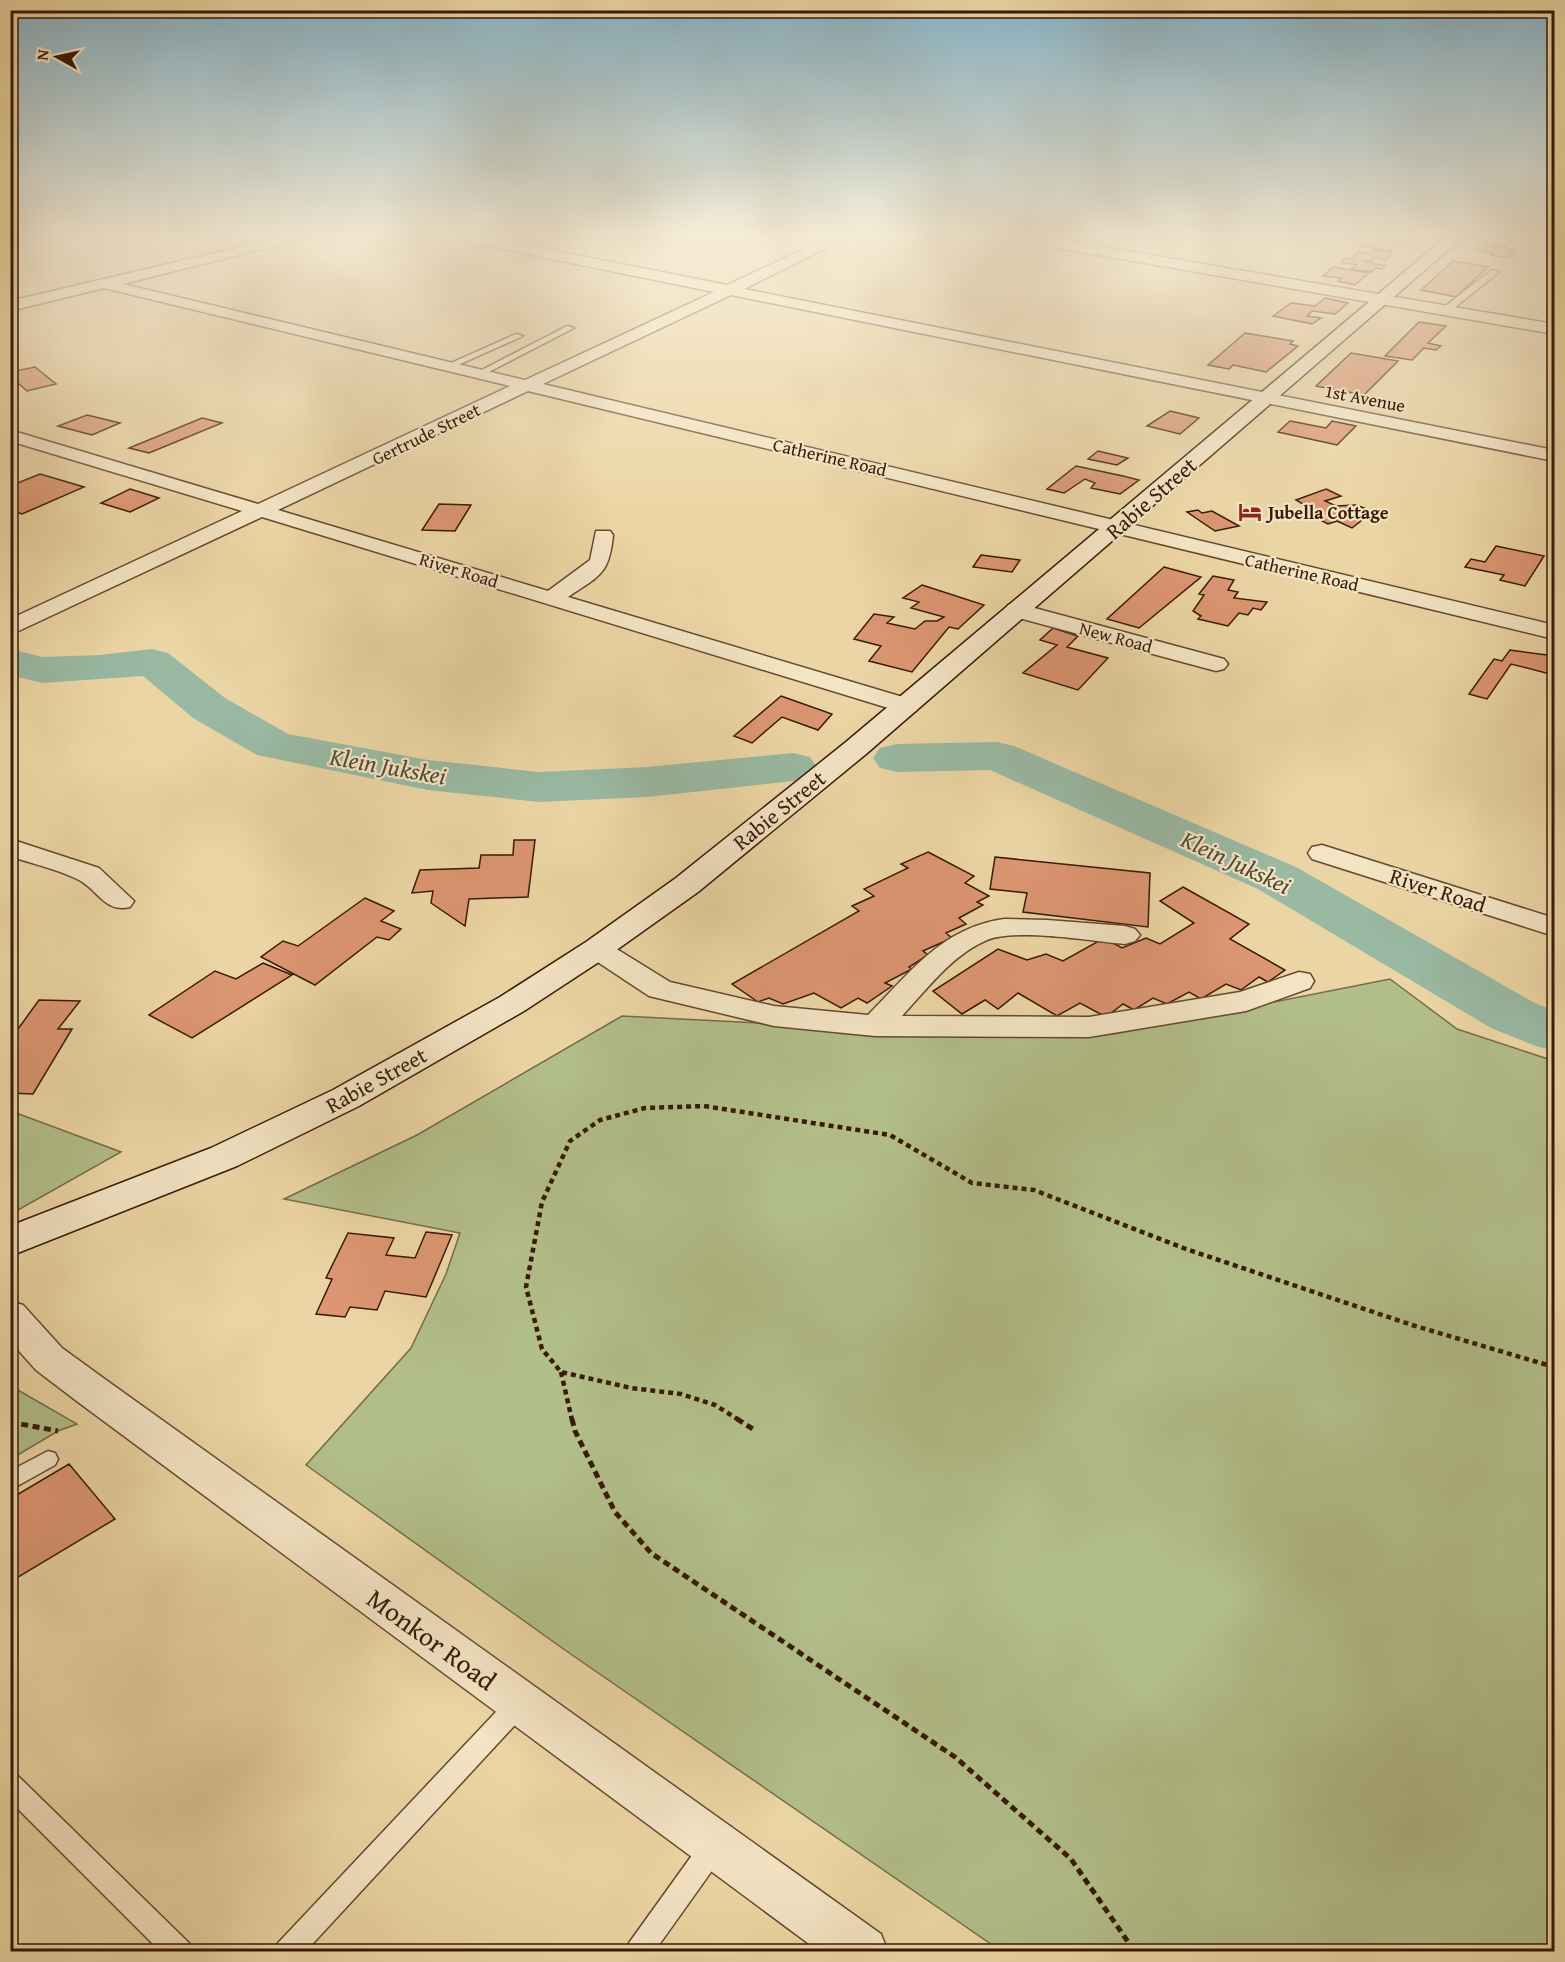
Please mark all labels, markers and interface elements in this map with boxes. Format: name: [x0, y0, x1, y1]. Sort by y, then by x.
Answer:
north arrow: [27, 27, 87, 87]
text: N: [30, 48, 55, 62]
street label: 1st Avenue: [1322, 377, 1408, 419]
street label: Gertrude Street: [367, 396, 485, 472]
street label: Catherine Road: [771, 431, 890, 483]
street label: Rabie Street: [1098, 449, 1204, 547]
hotel icon: Jubella Cottage: [1237, 499, 1263, 525]
place label: Jubella Cottage: [1265, 499, 1389, 526]
street label: River Road: [416, 545, 502, 595]
street label: Catherine Road: [1243, 546, 1362, 598]
street label: New Road: [1076, 614, 1156, 660]
water label: Klein Jukskei: [326, 738, 449, 793]
street label: Rabie Street: [726, 762, 833, 858]
water label: Klein Jukskei: [1174, 821, 1297, 903]
street label: River Road: [1386, 859, 1491, 921]
street label: Rabie Street: [320, 1039, 433, 1121]
street label: Monkor Road: [359, 1578, 506, 1700]

